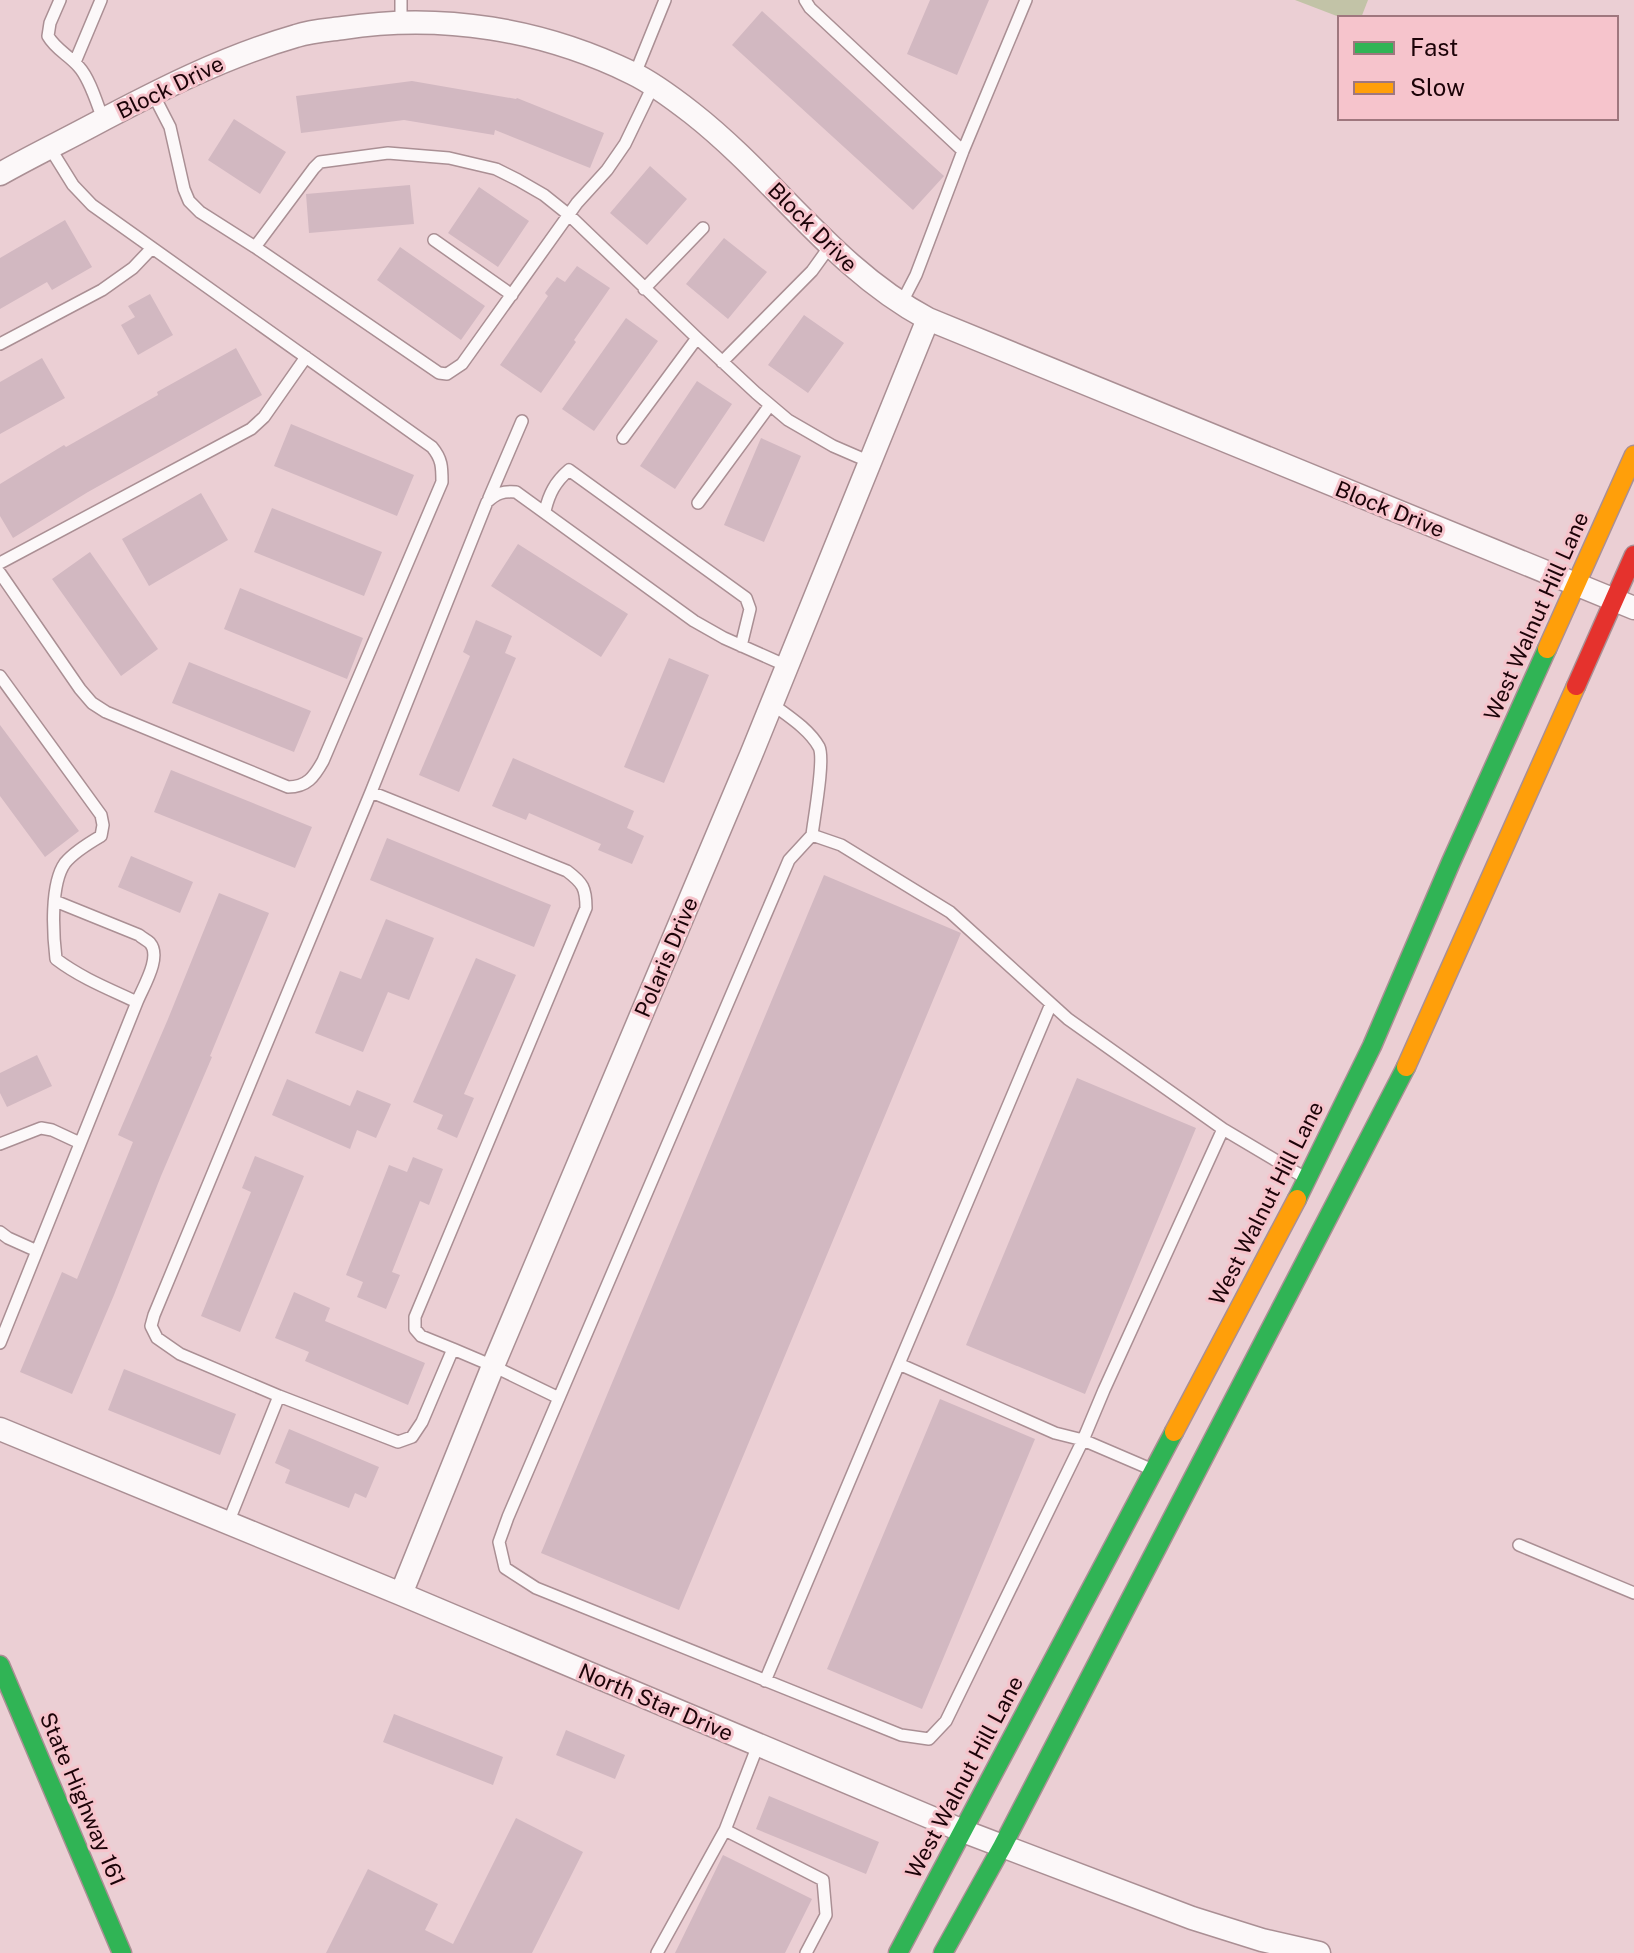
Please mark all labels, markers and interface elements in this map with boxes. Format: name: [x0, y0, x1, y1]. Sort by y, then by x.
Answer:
legend: [1338, 16, 1618, 120]
text: Fast: [1410, 33, 1458, 61]
street label: Block Drive: [112, 50, 228, 124]
text: Slow: [1410, 73, 1465, 101]
street label: Block Drive: [763, 177, 863, 277]
street label: Block Drive: [1332, 475, 1448, 543]
street label: West Walnut Hill Lane: [1478, 508, 1594, 724]
street label: Polaris Drive: [629, 893, 703, 1021]
street label: West Walnut Hill Lane: [1203, 1097, 1329, 1309]
street label: North Star Drive: [575, 1658, 737, 1746]
street label: West Walnut Hill Lane: [900, 1671, 1028, 1883]
street label: State Highway 161: [35, 1708, 131, 1890]

